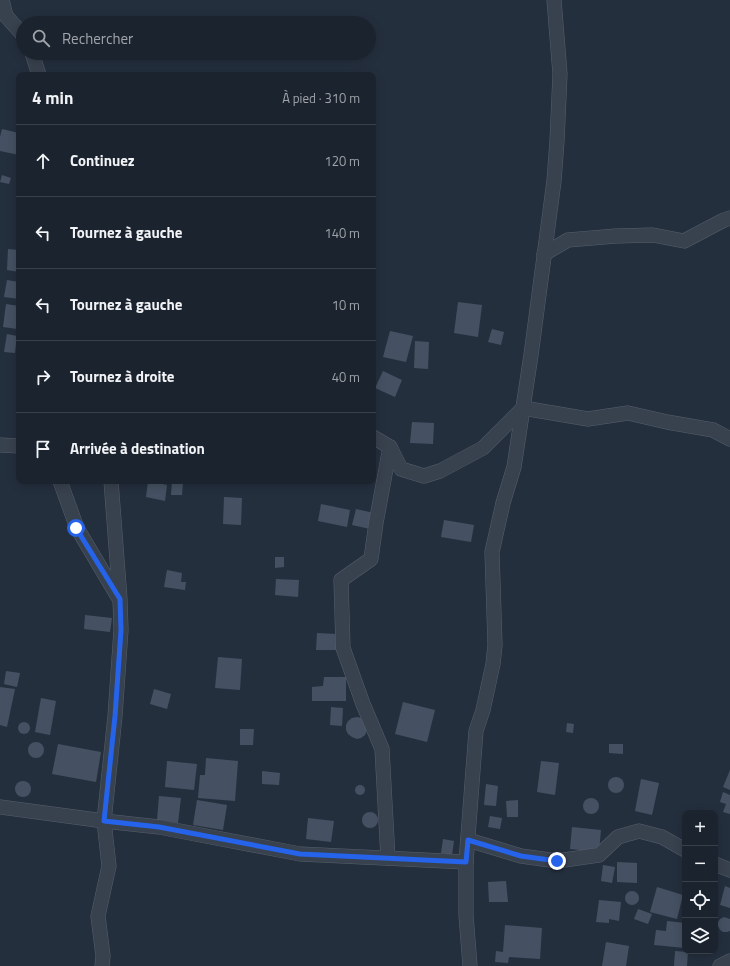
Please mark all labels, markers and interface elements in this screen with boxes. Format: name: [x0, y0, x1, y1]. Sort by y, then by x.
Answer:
search box: [16, 16, 376, 60]
icon: search: [30, 27, 52, 49]
text: Rechercher: [62, 27, 133, 50]
text: 4 min: [32, 85, 73, 111]
text: À pied · 310 m: [282, 88, 360, 108]
text: Continuez: [70, 149, 135, 172]
icon: ahead: [32, 150, 54, 172]
text: 120 m: [324, 151, 360, 171]
text: Tournez à gauche: [70, 221, 182, 244]
icon: left: [32, 222, 54, 244]
text: 140 m: [324, 223, 360, 243]
text: Tournez à gauche: [70, 293, 182, 316]
icon: left: [32, 294, 54, 316]
text: 10 m: [332, 295, 360, 315]
text: Tournez à droite: [70, 365, 175, 388]
icon: right: [32, 366, 54, 388]
text: 40 m: [332, 367, 360, 387]
text: Arrivée à destination: [70, 437, 205, 460]
icon: arrive: [32, 438, 54, 460]
route start: [67, 519, 85, 537]
map controls: [682, 810, 718, 954]
button: +: [682, 810, 718, 846]
button: −: [682, 846, 718, 882]
route end: [548, 852, 566, 870]
button: locate: [682, 882, 718, 918]
button: layers: [682, 918, 718, 954]

